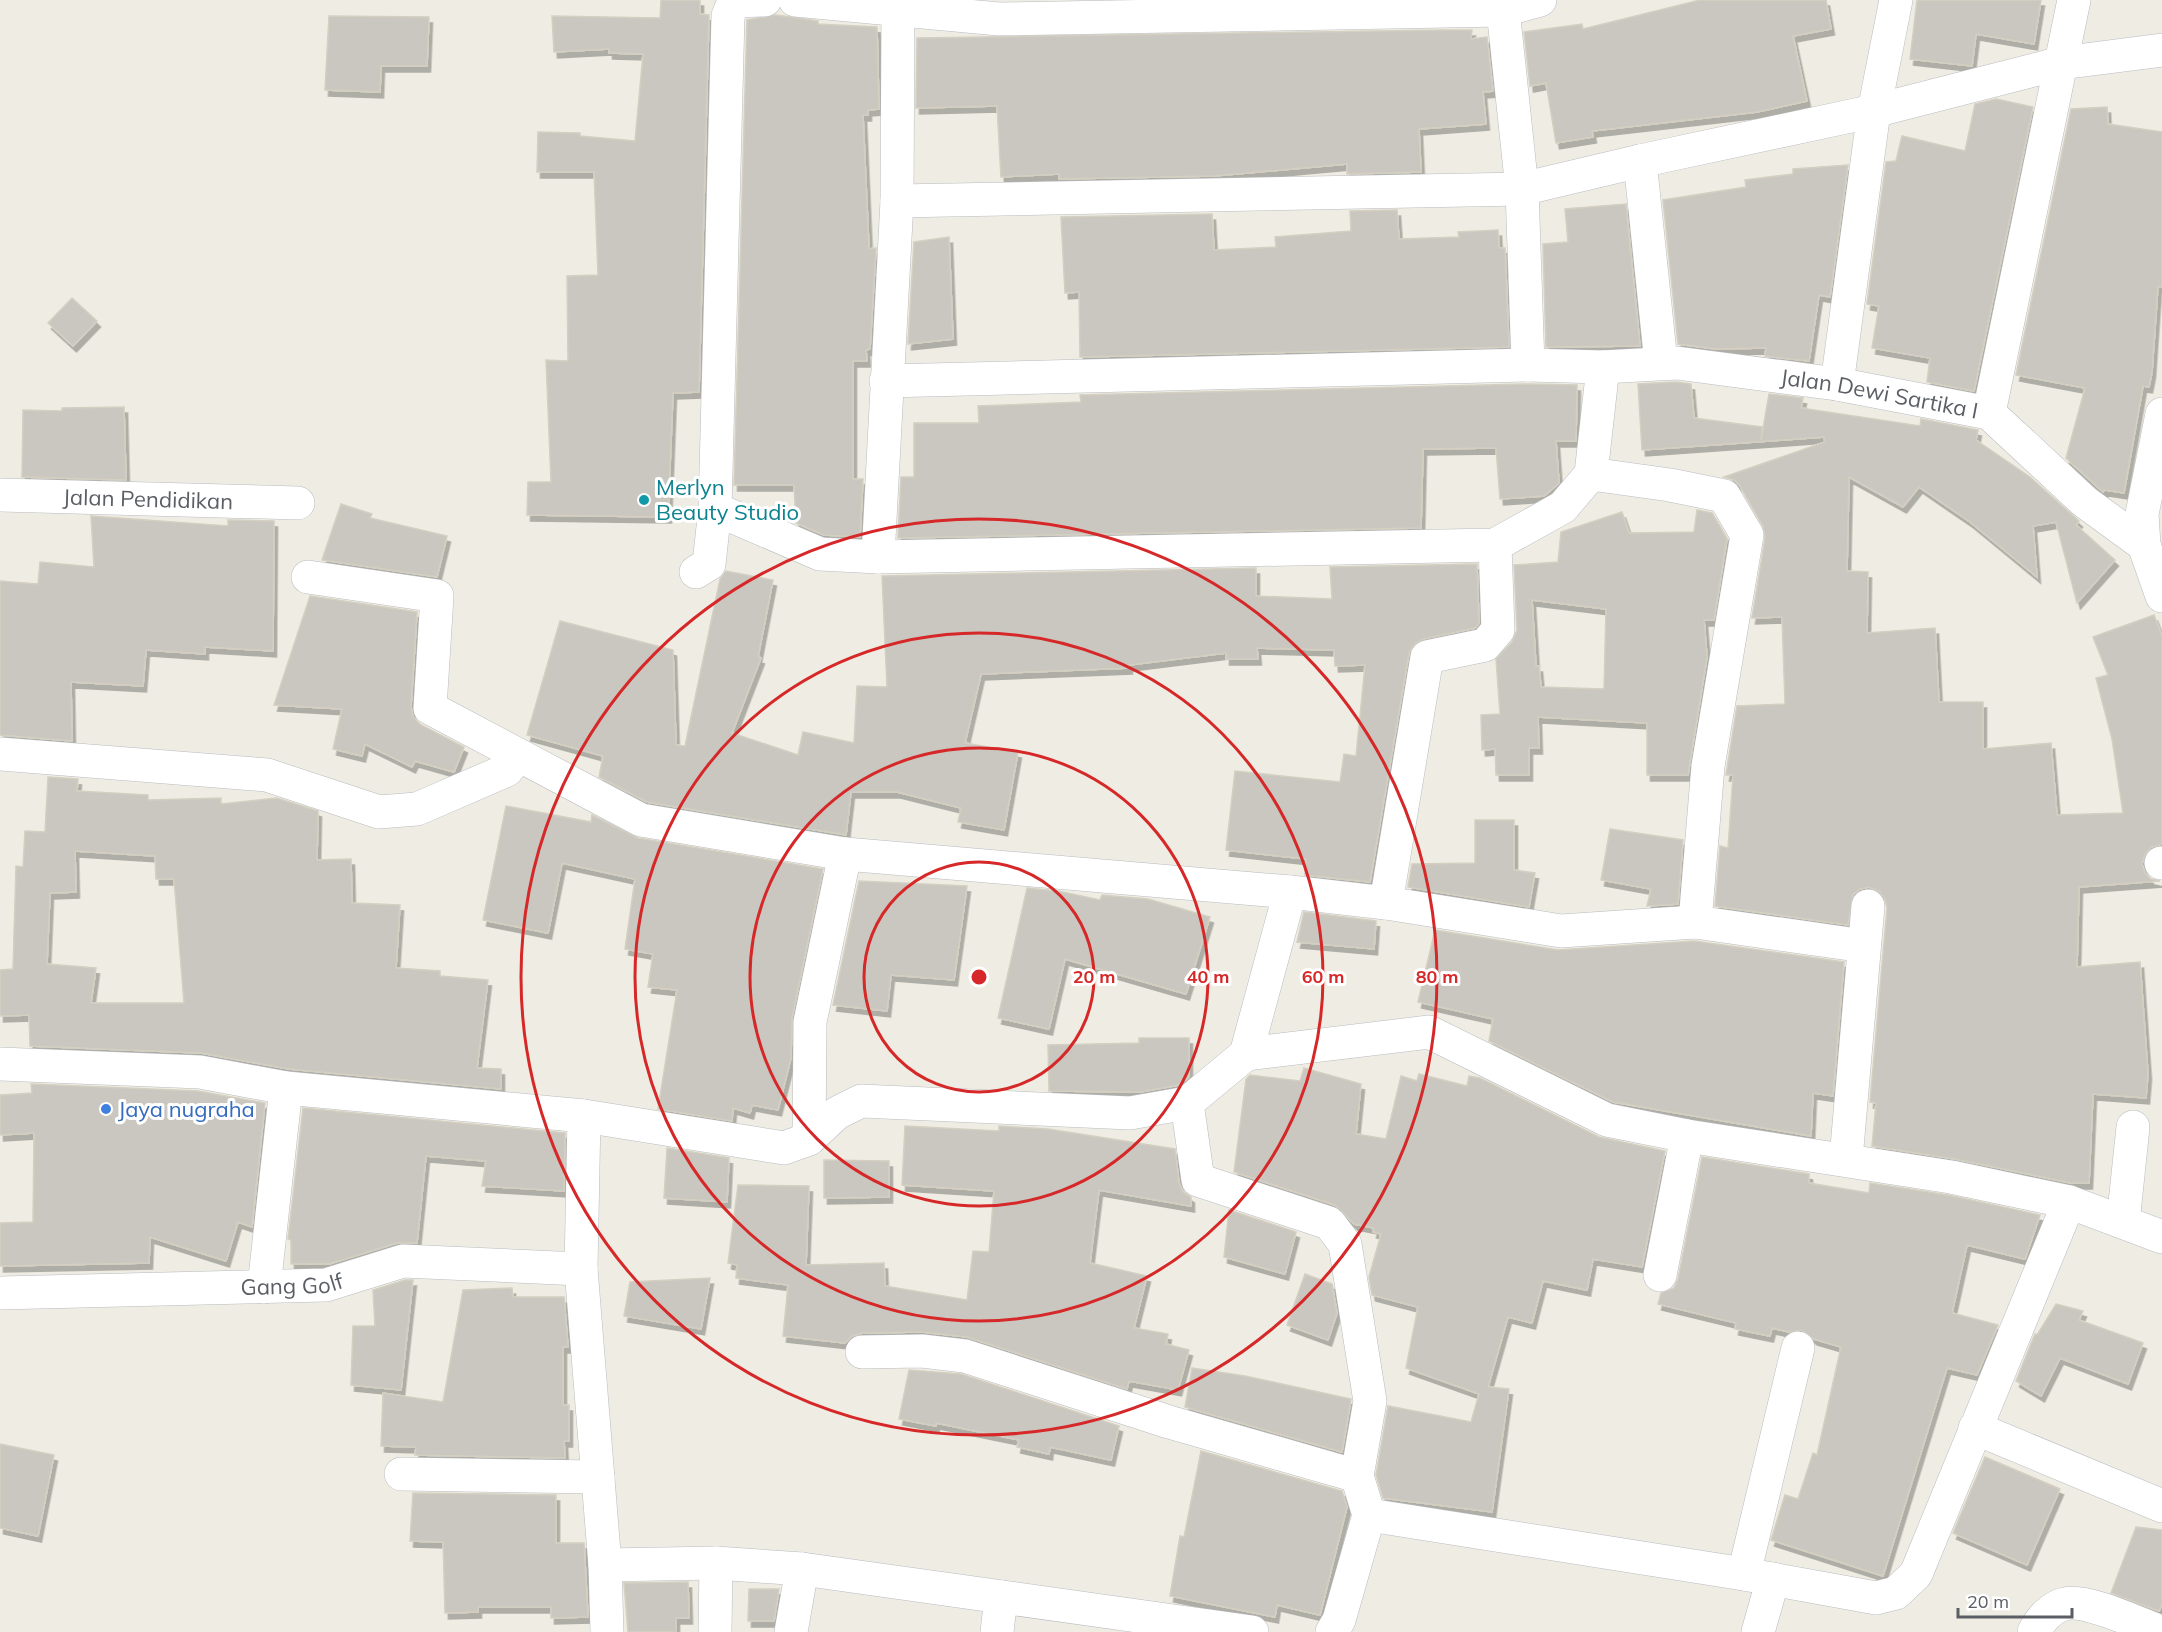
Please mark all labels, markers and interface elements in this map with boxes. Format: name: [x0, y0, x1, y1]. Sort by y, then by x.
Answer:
street label: Jalan Dewi Sartika I: [1779, 363, 1981, 425]
place label: Merlyn Beauty Studio: [656, 473, 799, 526]
street label: Jalan Pendidikan: [62, 483, 234, 515]
marker: Merlyn Beauty Studio: [637, 493, 651, 507]
text: 20 m: [1073, 965, 1115, 988]
text: 40 m: [1187, 965, 1229, 988]
text: 60 m: [1302, 965, 1344, 988]
text: 80 m: [1416, 965, 1458, 988]
centre of rings: [969, 967, 989, 987]
place label: Jaya nugraha: [118, 1095, 255, 1123]
marker: Jaya nugraha: [99, 1102, 113, 1116]
street label: Gang Golf: [240, 1266, 347, 1301]
scale bar: [1958, 1581, 2072, 1619]
text: 20 m: [1967, 1590, 2009, 1613]

